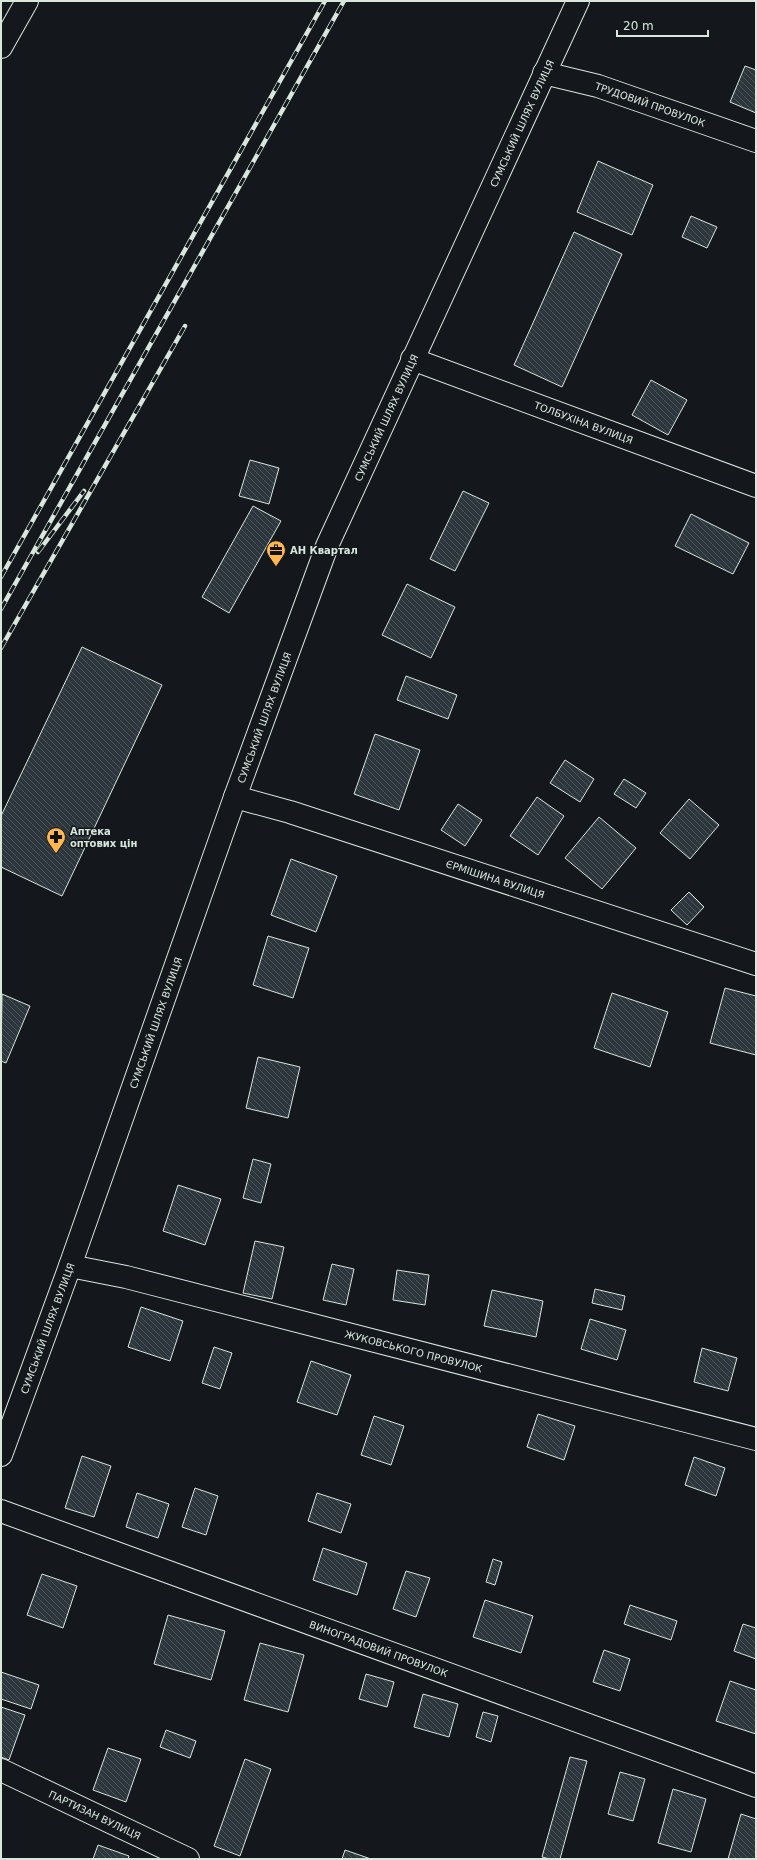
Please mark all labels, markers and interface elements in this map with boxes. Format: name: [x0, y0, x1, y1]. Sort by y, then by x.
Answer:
scale bar: [617, 12, 708, 38]
text: 20 m: [623, 19, 654, 33]
street label: СУМСЬКИЙ ШЛЯХ ВУЛИЦЯ: [488, 58, 556, 189]
street label: ТРУДОВИЙ ПРОВУЛОК: [593, 80, 707, 128]
street label: СУМСЬКИЙ ШЛЯХ ВУЛИЦЯ: [352, 352, 420, 483]
street label: ТОЛБУХІНА ВУЛИЦЯ: [532, 399, 635, 446]
office icon: АН Квартал: [265, 539, 287, 567]
place label: АН Квартал: [290, 545, 358, 556]
street label: СУМСЬКИЙ ШЛЯХ ВУЛИЦЯ: [235, 651, 293, 785]
pharmacy icon: Аптека оптових цін: [45, 826, 67, 854]
place label: Аптека оптових цін: [70, 826, 138, 849]
street label: ЄРМІШИНА ВУЛИЦЯ: [445, 858, 546, 900]
street label: СУМСЬКИЙ ШЛЯХ ВУЛИЦЯ: [127, 956, 184, 1090]
street label: СУМСЬКИЙ ШЛЯХ ВУЛИЦЯ: [18, 1261, 76, 1395]
street label: ЖУКОВСЬКОГО ПРОВУЛОК: [344, 1328, 484, 1374]
street label: ВИНОГРАДОВИЙ ПРОВУЛОК: [308, 1618, 449, 1679]
street label: ПАРТИЗАН ВУЛИЦЯ: [47, 1788, 143, 1841]

